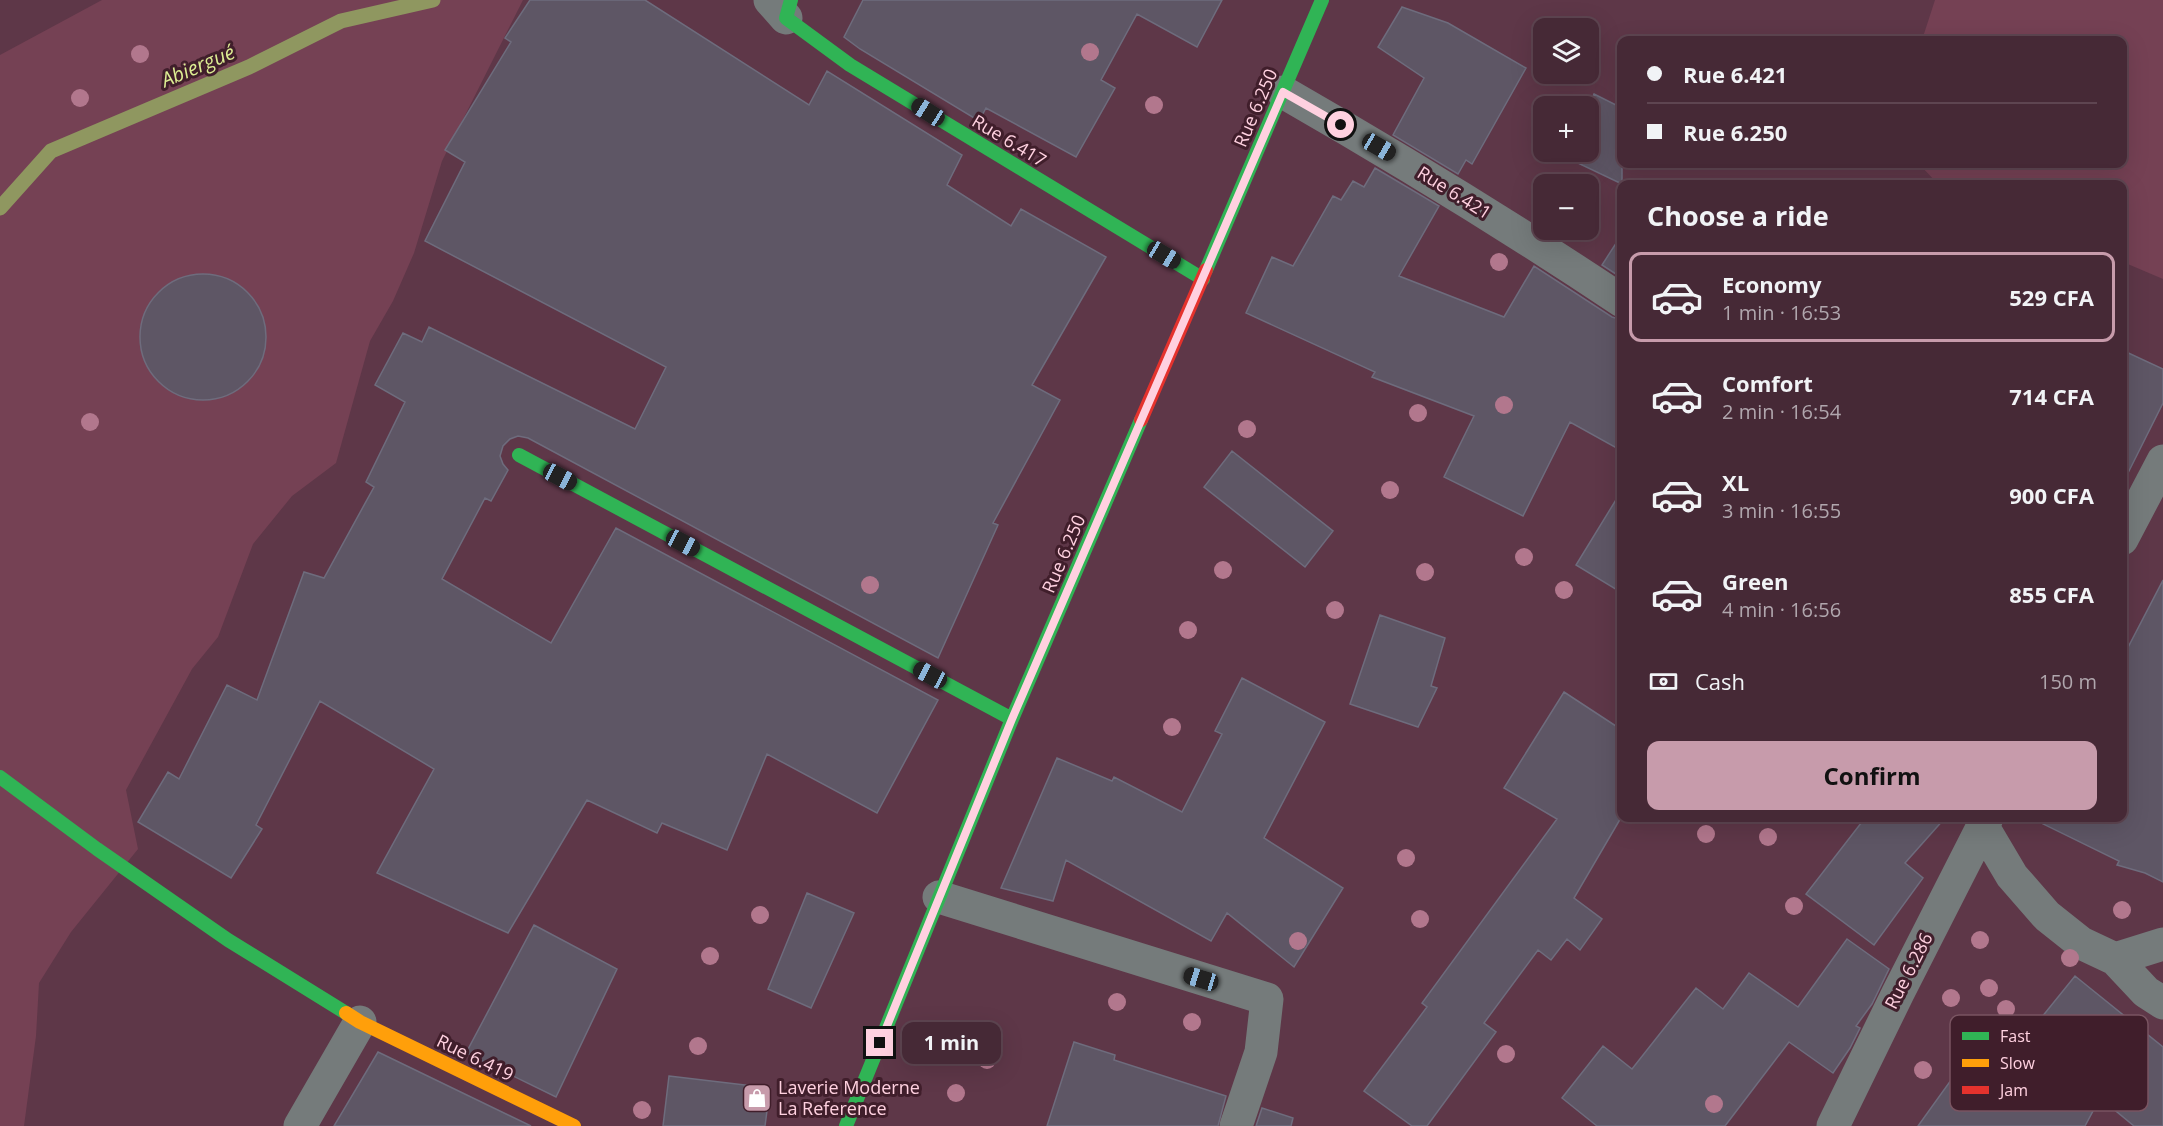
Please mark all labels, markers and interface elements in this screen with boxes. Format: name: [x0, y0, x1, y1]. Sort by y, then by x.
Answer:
map controls: [1533, 18, 1599, 240]
button: layers: [1533, 18, 1599, 84]
water label: Abiergué: [155, 38, 239, 94]
text: Rue 6.421: [1683, 59, 1787, 89]
street label: Rue 6.250: [1228, 65, 1282, 150]
car: [908, 95, 948, 129]
button: +: [1533, 96, 1599, 162]
street label: Rue 6.417: [968, 109, 1051, 172]
route start: [1327, 111, 1354, 138]
text: Rue 6.250: [1683, 117, 1787, 147]
car: [1359, 130, 1399, 164]
street label: Rue 6.421: [1413, 160, 1496, 224]
button: −: [1533, 174, 1599, 240]
text: Choose a ride: [1647, 197, 1829, 234]
car: [1144, 238, 1184, 272]
text: Economy: [1722, 269, 1821, 299]
icon: car: [1650, 270, 1704, 324]
text: 529 CFA: [2009, 282, 2094, 312]
text: 1 min · 16:53: [1722, 299, 1841, 326]
text: Comfort: [1722, 368, 1813, 398]
icon: car: [1650, 369, 1704, 423]
text: 714 CFA: [2009, 381, 2094, 411]
text: 2 min · 16:54: [1722, 398, 1841, 425]
car: [540, 461, 580, 493]
text: XL: [1722, 467, 1749, 497]
icon: car: [1650, 468, 1704, 522]
text: 900 CFA: [2009, 480, 2094, 510]
text: 3 min · 16:55: [1722, 497, 1841, 524]
street label: Rue 6.250: [1036, 511, 1090, 596]
car: [663, 527, 703, 559]
text: Green: [1722, 566, 1788, 596]
icon: car: [1650, 567, 1704, 621]
text: 855 CFA: [2009, 579, 2094, 609]
text: 4 min · 16:56: [1722, 596, 1841, 623]
car: [910, 659, 950, 691]
icon: cash: [1647, 665, 1680, 698]
text: Cash: [1695, 666, 1745, 696]
text: 150 m: [2039, 668, 2097, 695]
button: Confirm: [1647, 741, 2097, 810]
street label: Rue 6.286: [1879, 928, 1938, 1013]
car: [1181, 965, 1221, 993]
legend: [1950, 1015, 2148, 1111]
callout: 1 min: [901, 1022, 1000, 1064]
text: Fast: [2000, 1025, 2031, 1047]
street label: Rue 6.419: [433, 1028, 518, 1086]
route end: [866, 1029, 893, 1056]
text: 1 min: [924, 1029, 979, 1056]
text: Slow: [2000, 1052, 2035, 1074]
place label: Laverie Moderne La Reference: [778, 1075, 920, 1120]
text: Jam: [1998, 1079, 2028, 1101]
shop icon: Laverie Moderne La Reference: [741, 1082, 773, 1114]

